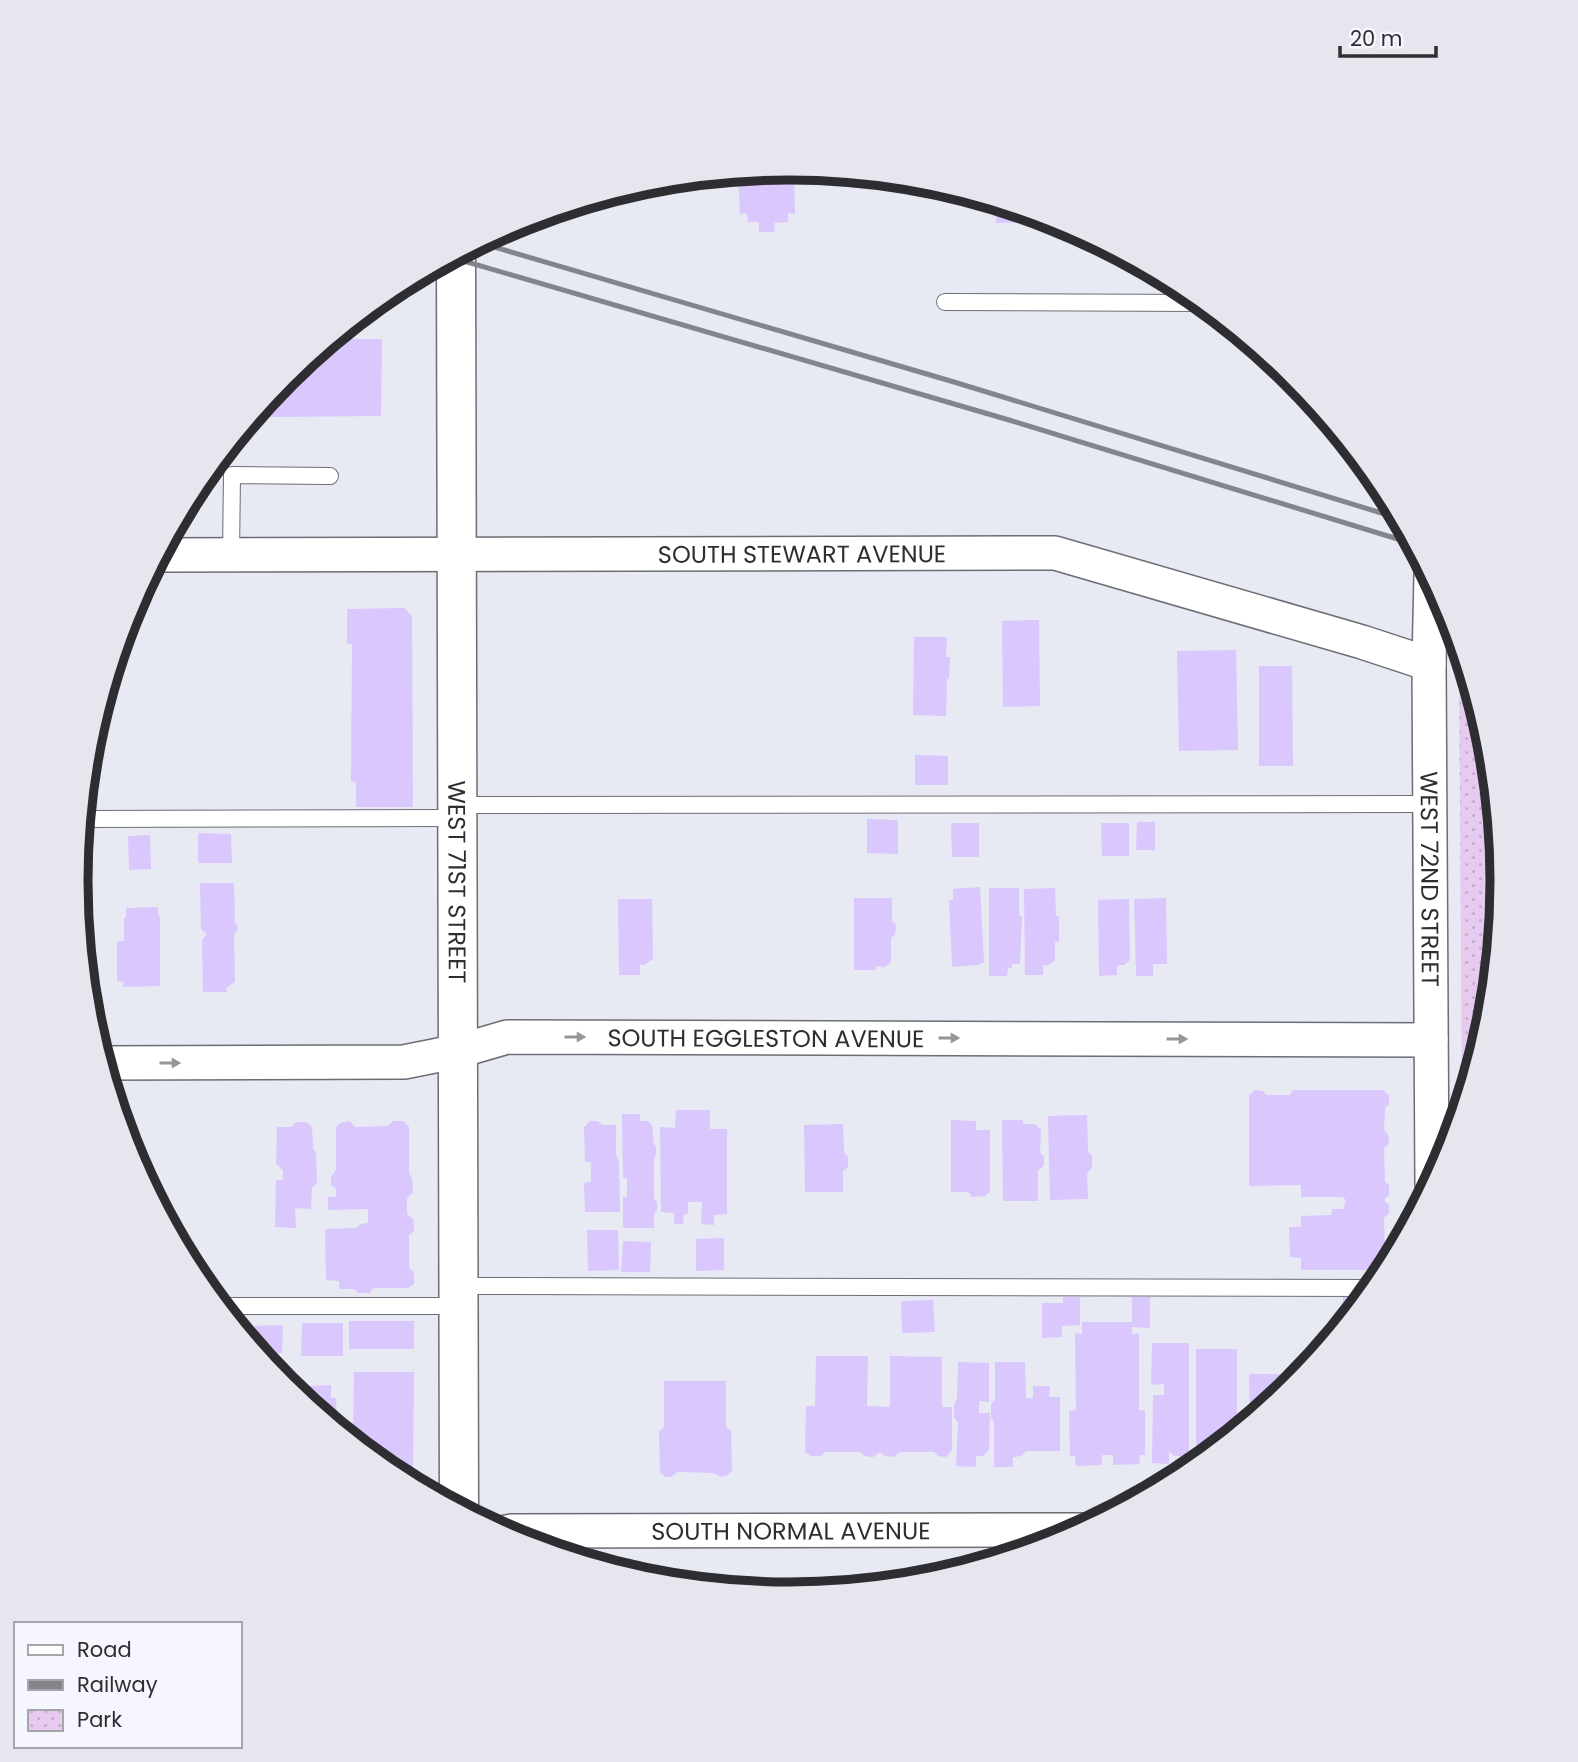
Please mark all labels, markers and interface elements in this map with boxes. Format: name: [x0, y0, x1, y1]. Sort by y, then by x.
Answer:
scale bar: [1340, 14, 1436, 58]
text: 20 m: [1350, 24, 1403, 53]
street label: SOUTH STEWART AVENUE: [658, 537, 946, 570]
street label: WEST 72ND STREET: [1413, 771, 1447, 987]
street label: WEST 71ST STREET: [441, 781, 474, 983]
street label: SOUTH EGGLESTON AVENUE: [607, 1021, 924, 1055]
one-way arrow: [564, 1031, 586, 1043]
one-way arrow: [939, 1032, 961, 1044]
one-way arrow: [1166, 1033, 1188, 1045]
one-way arrow: [160, 1057, 182, 1069]
street label: SOUTH NORMAL AVENUE: [651, 1514, 931, 1547]
legend: [14, 1622, 242, 1748]
text: Road: [77, 1635, 132, 1664]
text: Railway: [77, 1670, 158, 1699]
text: Park: [77, 1705, 122, 1734]

